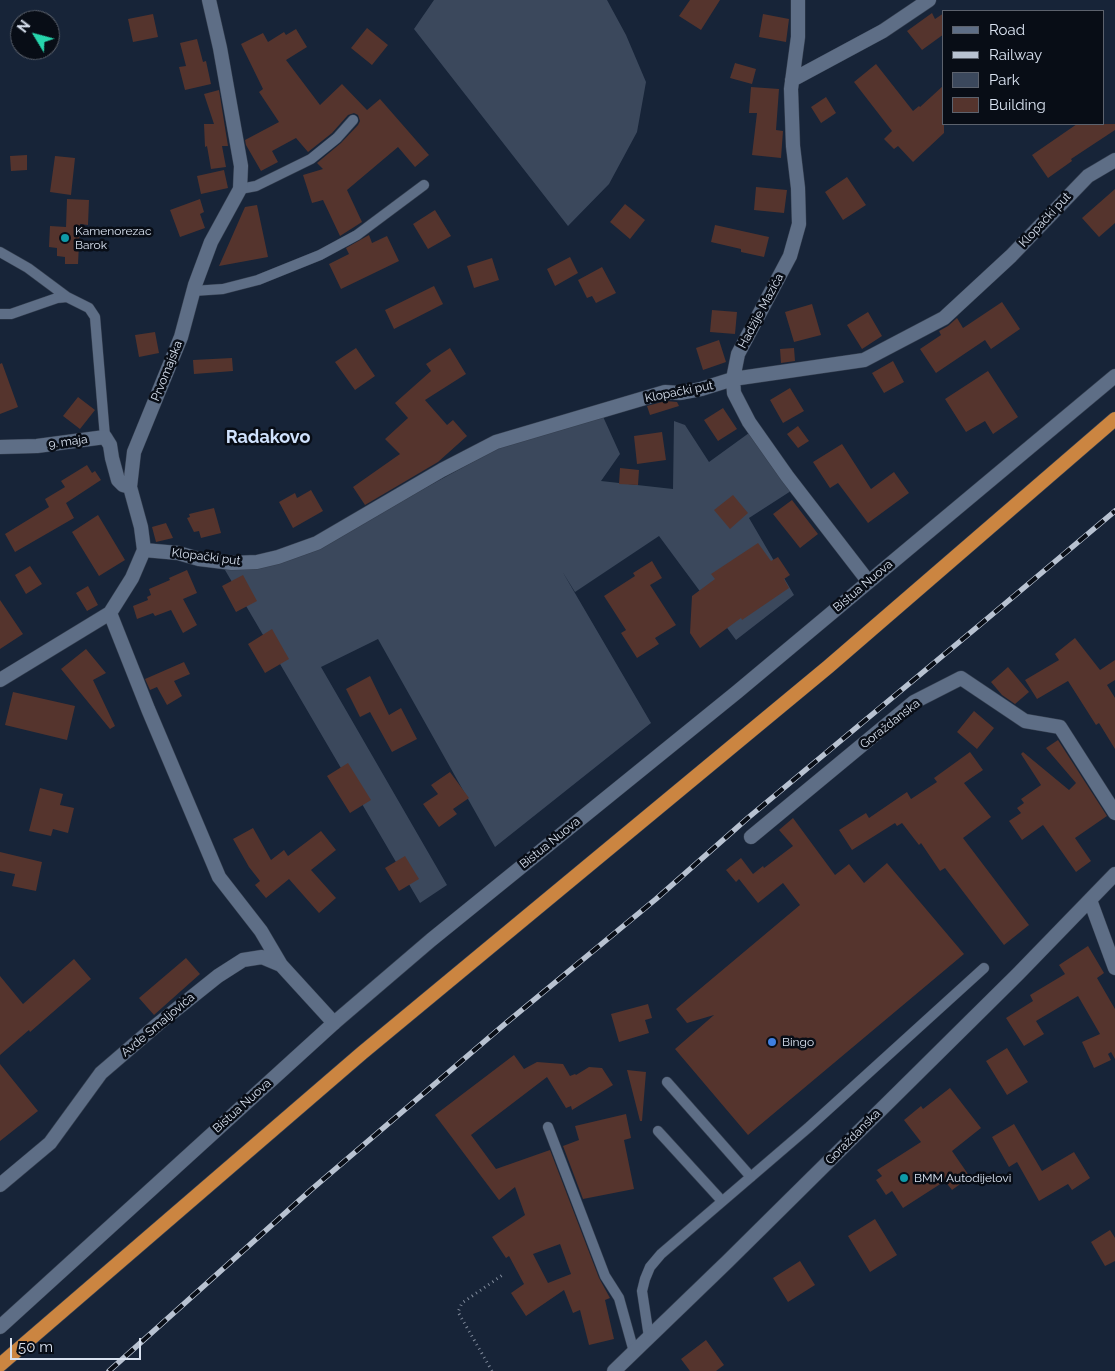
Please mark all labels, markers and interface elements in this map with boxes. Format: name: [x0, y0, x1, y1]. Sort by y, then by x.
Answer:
north arrow: [10, 10, 60, 60]
legend: [942, 10, 1105, 125]
text: N: [14, 17, 33, 36]
text: Road: [989, 21, 1025, 39]
text: Railway: [989, 46, 1042, 64]
text: Park: [989, 71, 1020, 89]
text: Building: [989, 96, 1046, 114]
street label: Klopački put: [1016, 190, 1074, 250]
place label: Kamenorezac Barok: [75, 224, 151, 252]
marker: Kamenorezac Barok: [59, 232, 71, 244]
street label: Hadžije Mazića: [735, 271, 787, 351]
street label: Prvomajska: [148, 339, 186, 403]
street label: Klopački put: [644, 378, 714, 406]
district label: Radakovo: [226, 427, 310, 449]
street label: 9. maja: [48, 432, 88, 452]
street label: Klopački put: [171, 546, 241, 568]
street label: Bistua Nuova: [830, 557, 896, 615]
street label: Goraždanska: [857, 696, 923, 752]
street label: Bistua Nuova: [517, 814, 583, 872]
street label: Avde Smaljovića: [118, 990, 198, 1060]
place label: Bingo: [782, 1035, 814, 1049]
marker: Bingo: [766, 1036, 778, 1048]
street label: Bistua Nuova: [210, 1076, 274, 1136]
street label: Goraždanska: [822, 1106, 884, 1168]
place label: BMM Autodijelovi: [914, 1171, 1011, 1185]
marker: BMM Autodijelovi: [898, 1172, 910, 1184]
scale bar: [12, 1328, 144, 1360]
text: 50 m: [18, 1338, 53, 1356]

